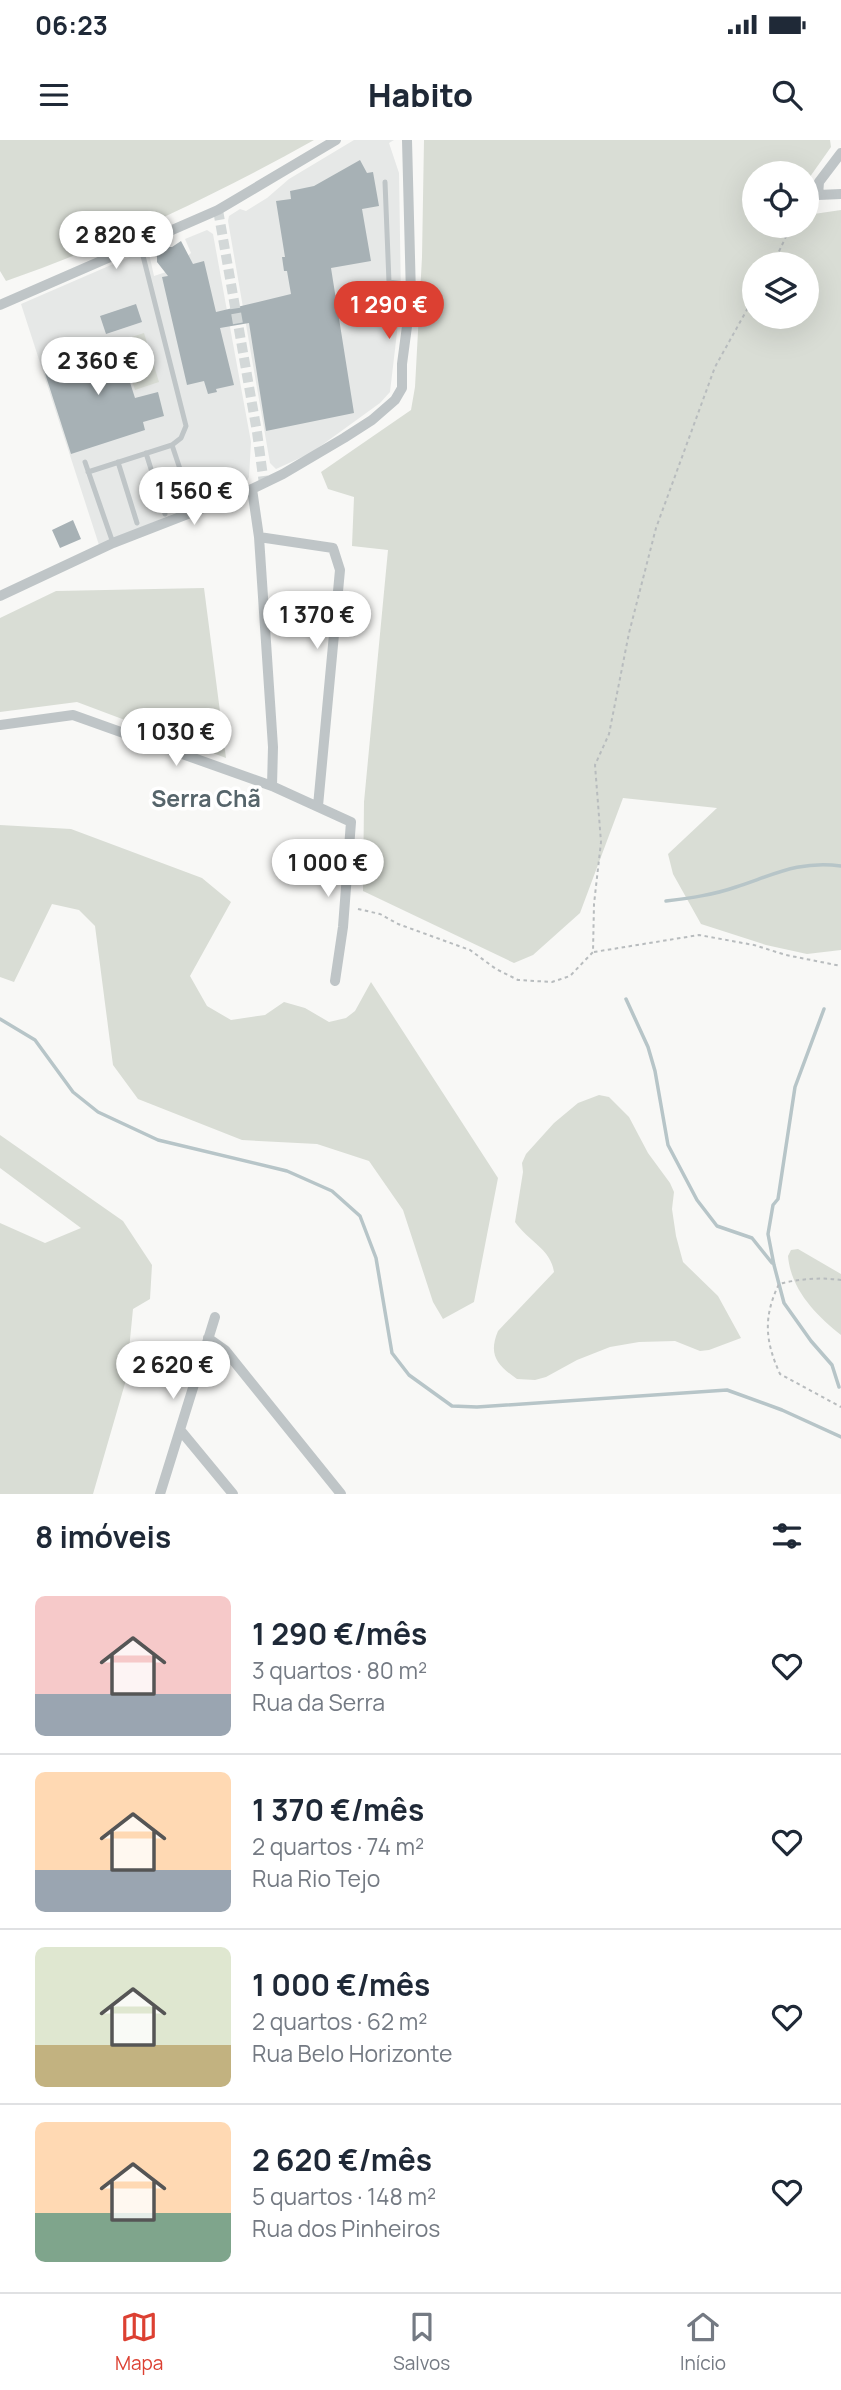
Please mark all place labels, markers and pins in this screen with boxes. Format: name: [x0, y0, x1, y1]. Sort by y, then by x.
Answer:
pin: 2 820 €: [51, 212, 181, 271]
pin: 1 290 €: [324, 282, 454, 341]
pin: 2 360 €: [33, 338, 163, 397]
pin: 1 560 €: [129, 468, 259, 527]
pin: 1 370 €: [252, 592, 382, 651]
pin: 1 030 €: [111, 708, 241, 768]
pin: 1 000 €: [263, 840, 393, 899]
pin: 2 620 €: [108, 1342, 238, 1401]

